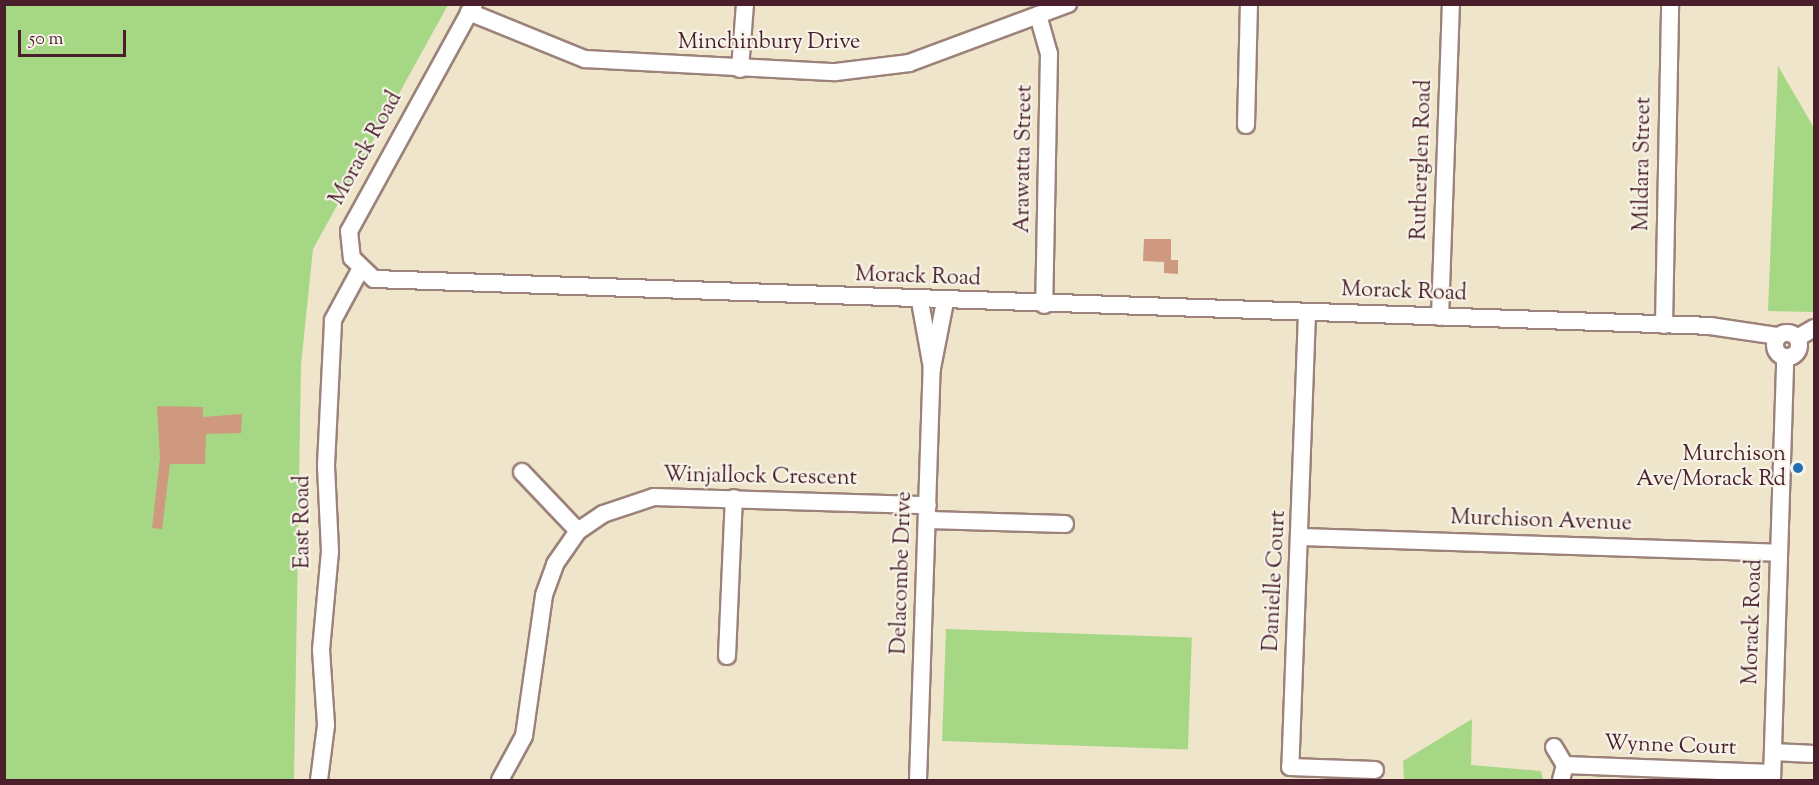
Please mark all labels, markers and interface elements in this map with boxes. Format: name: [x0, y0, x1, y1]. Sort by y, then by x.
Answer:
scale bar: [21, 18, 129, 56]
text: 50 m: [29, 27, 63, 53]
street label: Minchinbury Drive: [678, 31, 860, 57]
street label: Rutherglen Road: [1407, 79, 1439, 241]
street label: Arawatta Street: [1011, 84, 1039, 234]
street label: Morack Road: [325, 88, 409, 210]
street label: Mildara Street: [1630, 97, 1658, 231]
street label: Morack Road: [855, 263, 981, 293]
street label: Morack Road: [1341, 278, 1467, 308]
place label: Murchison Ave/Morack Rd: [1636, 442, 1786, 494]
marker: Murchison Ave/Morack Rd: [1791, 461, 1805, 475]
street label: Winjallock Crescent: [663, 463, 857, 493]
street label: East Road: [291, 475, 317, 569]
street label: Delacombe Drive: [887, 491, 919, 655]
street label: Murchison Avenue: [1450, 506, 1632, 538]
street label: Danielle Court: [1259, 510, 1293, 652]
street label: Morack Road: [1739, 559, 1769, 685]
street label: Wynne Court: [1603, 731, 1737, 763]

